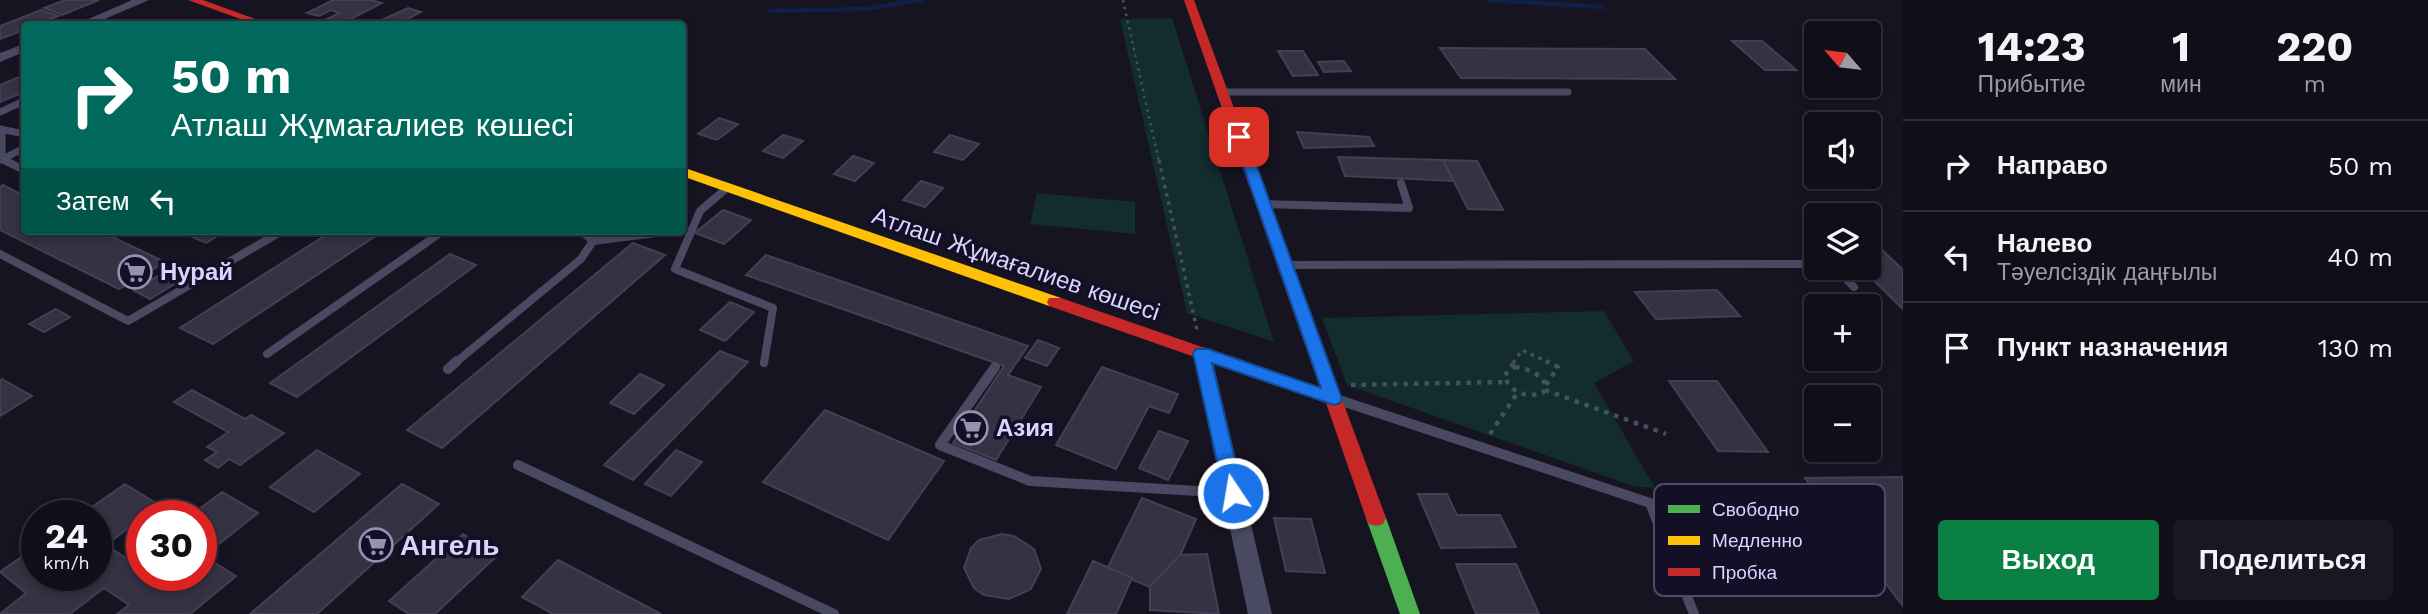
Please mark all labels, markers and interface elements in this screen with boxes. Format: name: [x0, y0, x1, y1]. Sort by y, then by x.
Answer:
north arrow: [1804, 21, 1881, 98]
map controls: [1804, 21, 1881, 462]
text: 14:23: [1978, 22, 2086, 71]
text: 1: [2172, 22, 2190, 71]
text: 220: [2276, 22, 2353, 71]
text: 50 m: [171, 47, 291, 105]
icon: right: [56, 49, 147, 140]
text: Прибытие: [1978, 71, 2086, 98]
text: мин: [2160, 71, 2202, 98]
text: m: [2304, 71, 2326, 98]
text: Атлаш Жұмағалиев көшесі: [171, 106, 574, 144]
pin: [1209, 107, 1269, 167]
button: sound: [1804, 112, 1881, 189]
icon: arrive: [1220, 118, 1258, 156]
icon: right: [1938, 147, 1976, 185]
text: Направо: [1997, 150, 2108, 180]
text: 50 m: [2328, 151, 2393, 181]
icon: left: [144, 182, 182, 220]
text: Затем: [56, 186, 130, 216]
street label: Атлаш Жұмағалиев көшесі: [869, 202, 1163, 326]
button: layers: [1804, 203, 1881, 280]
text: Налево: [1997, 228, 2092, 258]
icon: left: [1938, 238, 1976, 276]
text: 40 m: [2327, 242, 2393, 272]
supermarket icon: Нурай: [116, 253, 154, 291]
place label: Нурай: [160, 258, 233, 286]
text: Тәуелсіздік даңғылы: [1997, 259, 2217, 286]
button: +: [1804, 294, 1881, 371]
icon: arrive: [1938, 329, 1976, 367]
text: Пункт назначения: [1997, 332, 2228, 362]
text: 130 m: [2318, 333, 2393, 363]
button: −: [1804, 385, 1881, 462]
supermarket icon: Азия: [952, 409, 990, 447]
place label: Азия: [996, 414, 1054, 442]
position arrow: [1196, 456, 1270, 530]
legend: [1654, 484, 1885, 596]
text: Свободно: [1712, 498, 1799, 521]
speed limit sign: 30: [126, 500, 217, 591]
text: 24: [45, 515, 88, 557]
button: Выход: [1938, 520, 2159, 600]
button: Поделиться: [2173, 520, 2393, 600]
supermarket icon: Ангель: [357, 526, 395, 564]
place label: Ангель: [400, 529, 499, 562]
text: Медленно: [1712, 529, 1802, 552]
text: km/h: [43, 552, 90, 573]
text: Пробка: [1712, 561, 1777, 584]

